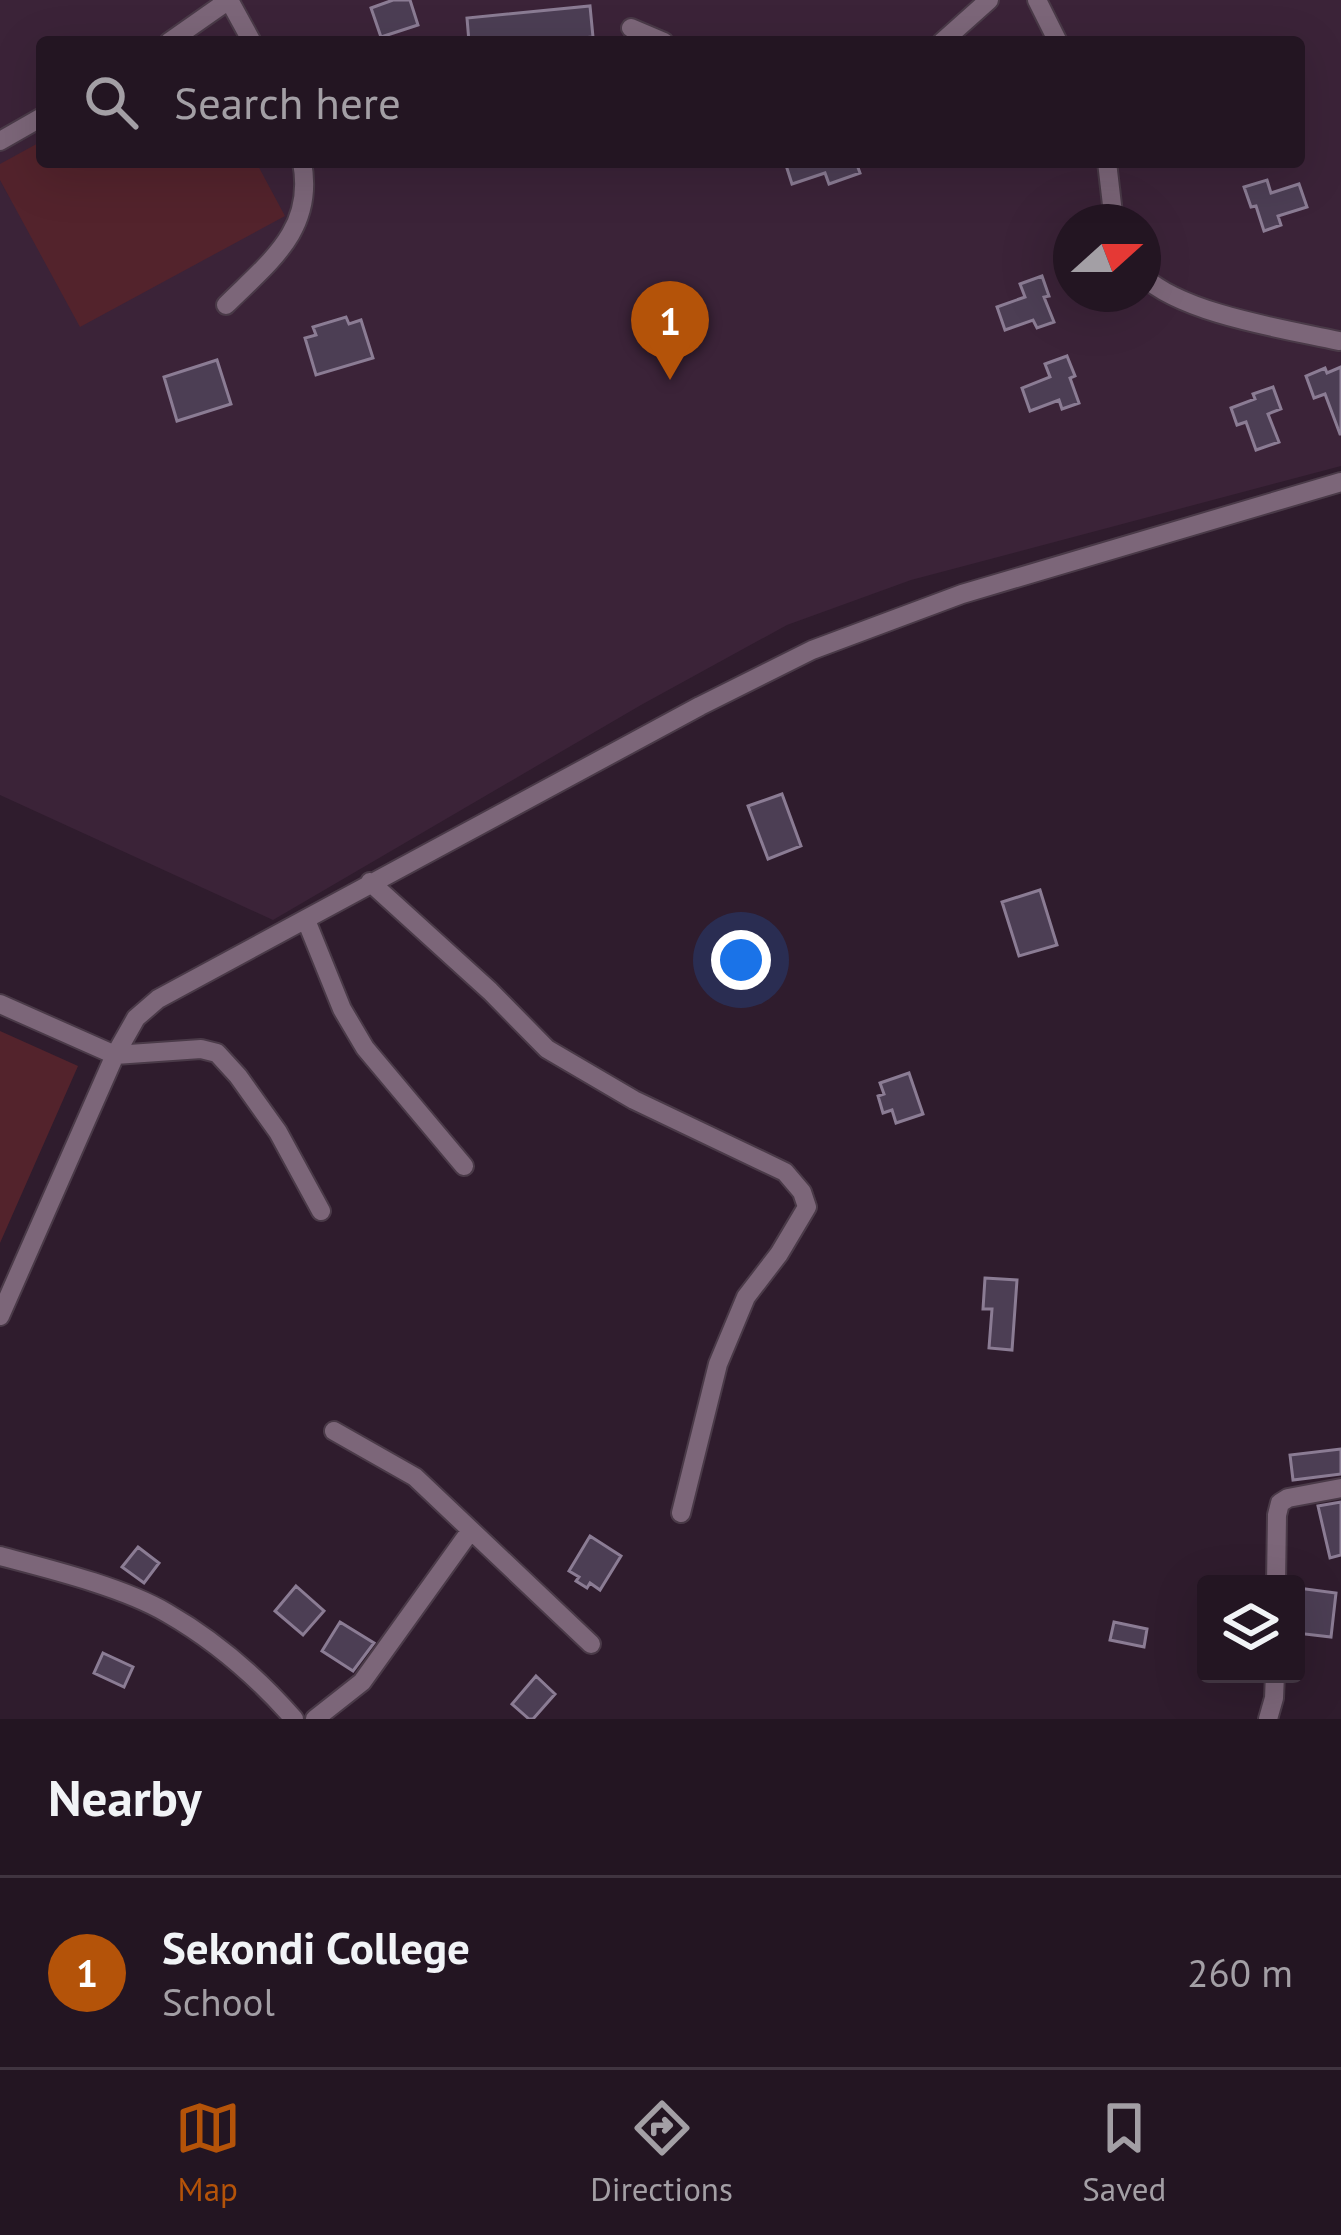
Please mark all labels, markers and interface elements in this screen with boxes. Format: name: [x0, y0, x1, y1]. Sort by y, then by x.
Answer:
search box: [36, 36, 1305, 168]
icon: search: [78, 69, 144, 135]
text: Search here: [174, 73, 401, 131]
north arrow: [1053, 204, 1161, 312]
pin: 1: [631, 281, 709, 380]
your location: [711, 930, 771, 990]
map controls: [1197, 1575, 1305, 1683]
button: layers: [1197, 1575, 1305, 1683]
text: Nearby: [48, 1764, 202, 1830]
text: Sekondi College: [162, 1918, 470, 1976]
text: 1: [76, 1947, 98, 1998]
text: 260 m: [1187, 1947, 1293, 1998]
text: School: [162, 1976, 275, 2027]
tab: Map: [175, 2095, 241, 2210]
tab: Directions: [590, 2095, 733, 2210]
tab: Saved: [1082, 2095, 1166, 2210]

